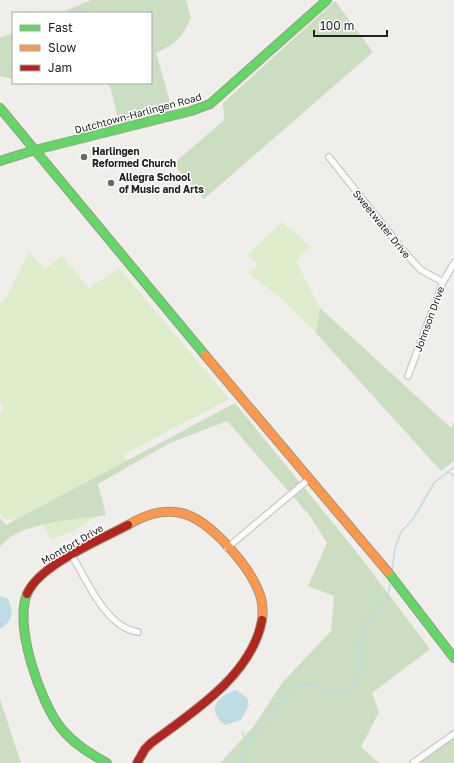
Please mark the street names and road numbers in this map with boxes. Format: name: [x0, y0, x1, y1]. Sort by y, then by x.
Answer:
street label: Dutchtown-Harlingen Road: [73, 90, 203, 136]
street label: Sweetwater Drive: [351, 187, 413, 261]
street label: Johnson Drive: [412, 285, 446, 353]
street label: Montfort Drive: [39, 521, 105, 567]

